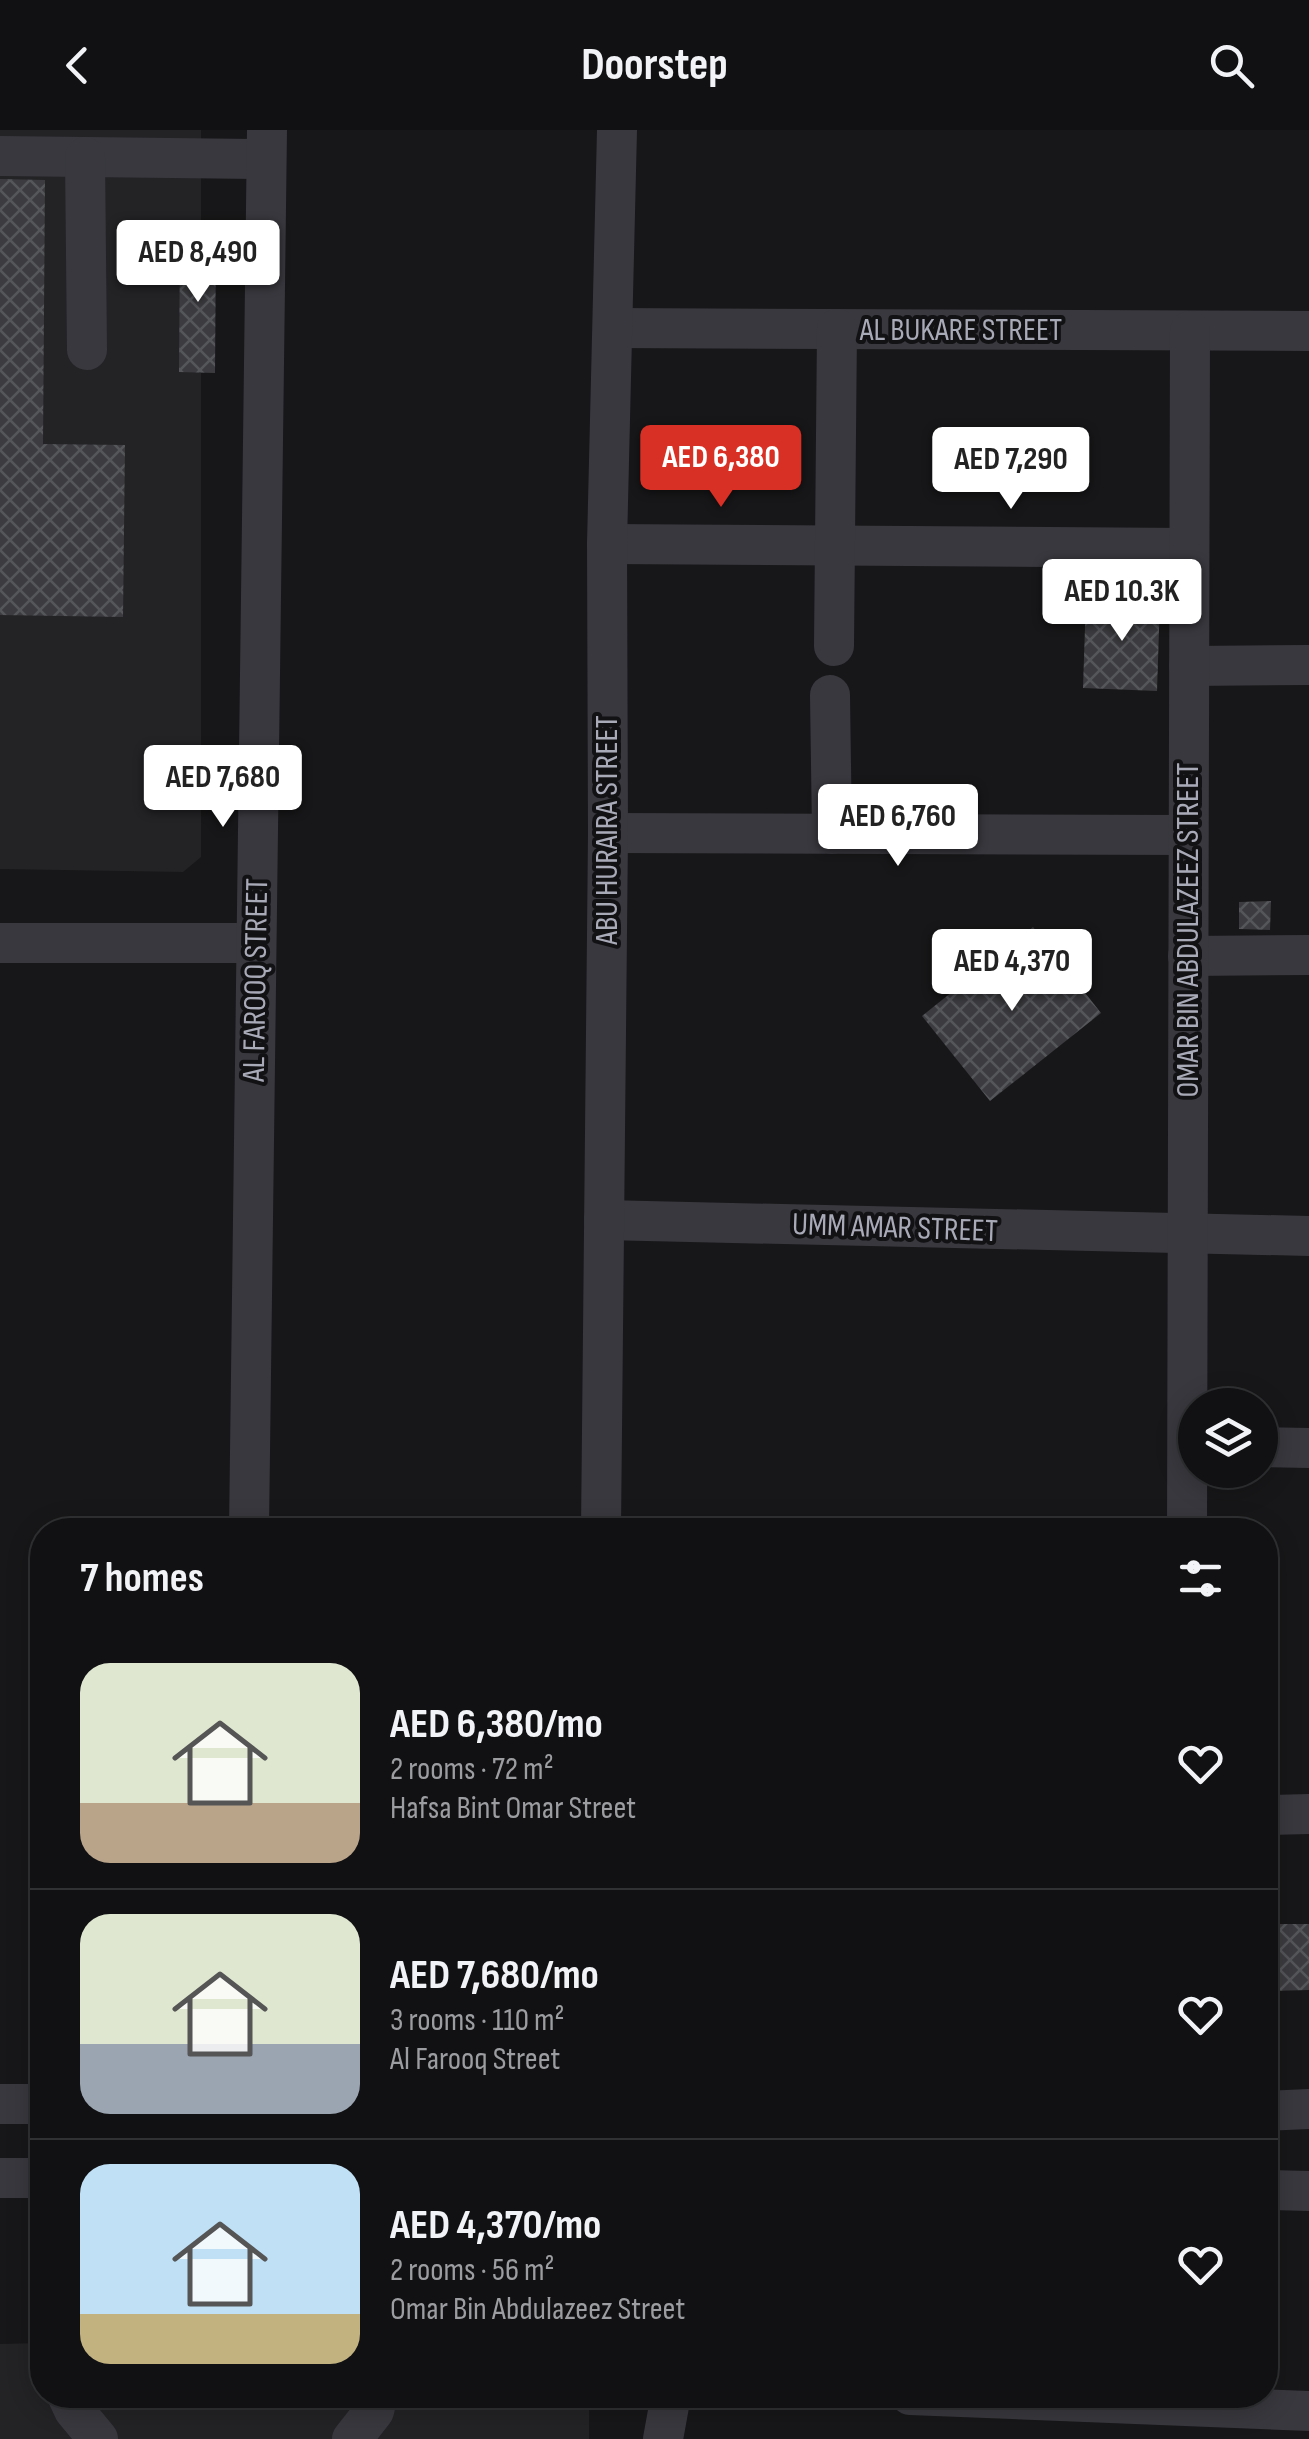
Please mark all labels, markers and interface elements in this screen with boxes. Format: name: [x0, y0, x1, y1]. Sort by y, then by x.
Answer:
icon: back: [50, 38, 105, 93]
text: Doorstep: [581, 38, 728, 93]
icon: search: [1204, 38, 1259, 93]
pin: AED 8,490: [84, 220, 312, 305]
text: AED 8,490: [139, 233, 257, 272]
street label: AL BUKARE STREET: [859, 311, 1062, 350]
pin: AED 6,380: [607, 425, 835, 510]
pin: AED 7,290: [897, 427, 1125, 512]
text: AED 6,380: [662, 438, 780, 477]
text: AED 7,290: [954, 440, 1068, 479]
pin: AED 10.3K: [1008, 559, 1236, 644]
text: AED 10.3K: [1064, 572, 1180, 611]
street label: ABU HURAIRA STREET: [588, 715, 627, 946]
pin: AED 7,680: [109, 745, 337, 830]
text: AED 7,680: [166, 758, 280, 797]
street label: OMAR BIN ABDULAZEEZ STREET: [1169, 763, 1208, 1097]
pin: AED 6,760: [784, 784, 1012, 869]
text: AED 6,760: [840, 797, 956, 836]
street label: AL FAROOQ STREET: [235, 878, 277, 1083]
pin: AED 4,370: [898, 929, 1126, 1014]
text: AED 4,370: [954, 942, 1070, 981]
street label: UMM AMAR STREET: [791, 1205, 999, 1251]
map controls: [1178, 1388, 1278, 1488]
button: layers: [1178, 1388, 1278, 1488]
icon: filters: [1173, 1551, 1228, 1606]
text: 7 homes: [80, 1553, 204, 1604]
text: AED 6,380/mo: [390, 1699, 603, 1750]
icon: home: [160, 1703, 280, 1823]
icon: heart: [1173, 1736, 1228, 1791]
text: 2 rooms · 72 m²: [390, 1750, 554, 1789]
text: Hafsa Bint Omar Street: [390, 1789, 636, 1828]
text: AED 7,680/mo: [390, 1950, 599, 2001]
icon: home: [160, 1954, 280, 2074]
icon: heart: [1173, 1987, 1228, 2042]
text: 3 rooms · 110 m²: [390, 2001, 565, 2040]
text: Al Farooq Street: [390, 2040, 560, 2079]
text: AED 4,370/mo: [390, 2200, 601, 2251]
icon: home: [160, 2204, 280, 2324]
icon: heart: [1173, 2237, 1228, 2292]
text: 2 rooms · 56 m²: [390, 2251, 555, 2290]
text: Omar Bin Abdulazeez Street: [390, 2290, 685, 2329]

